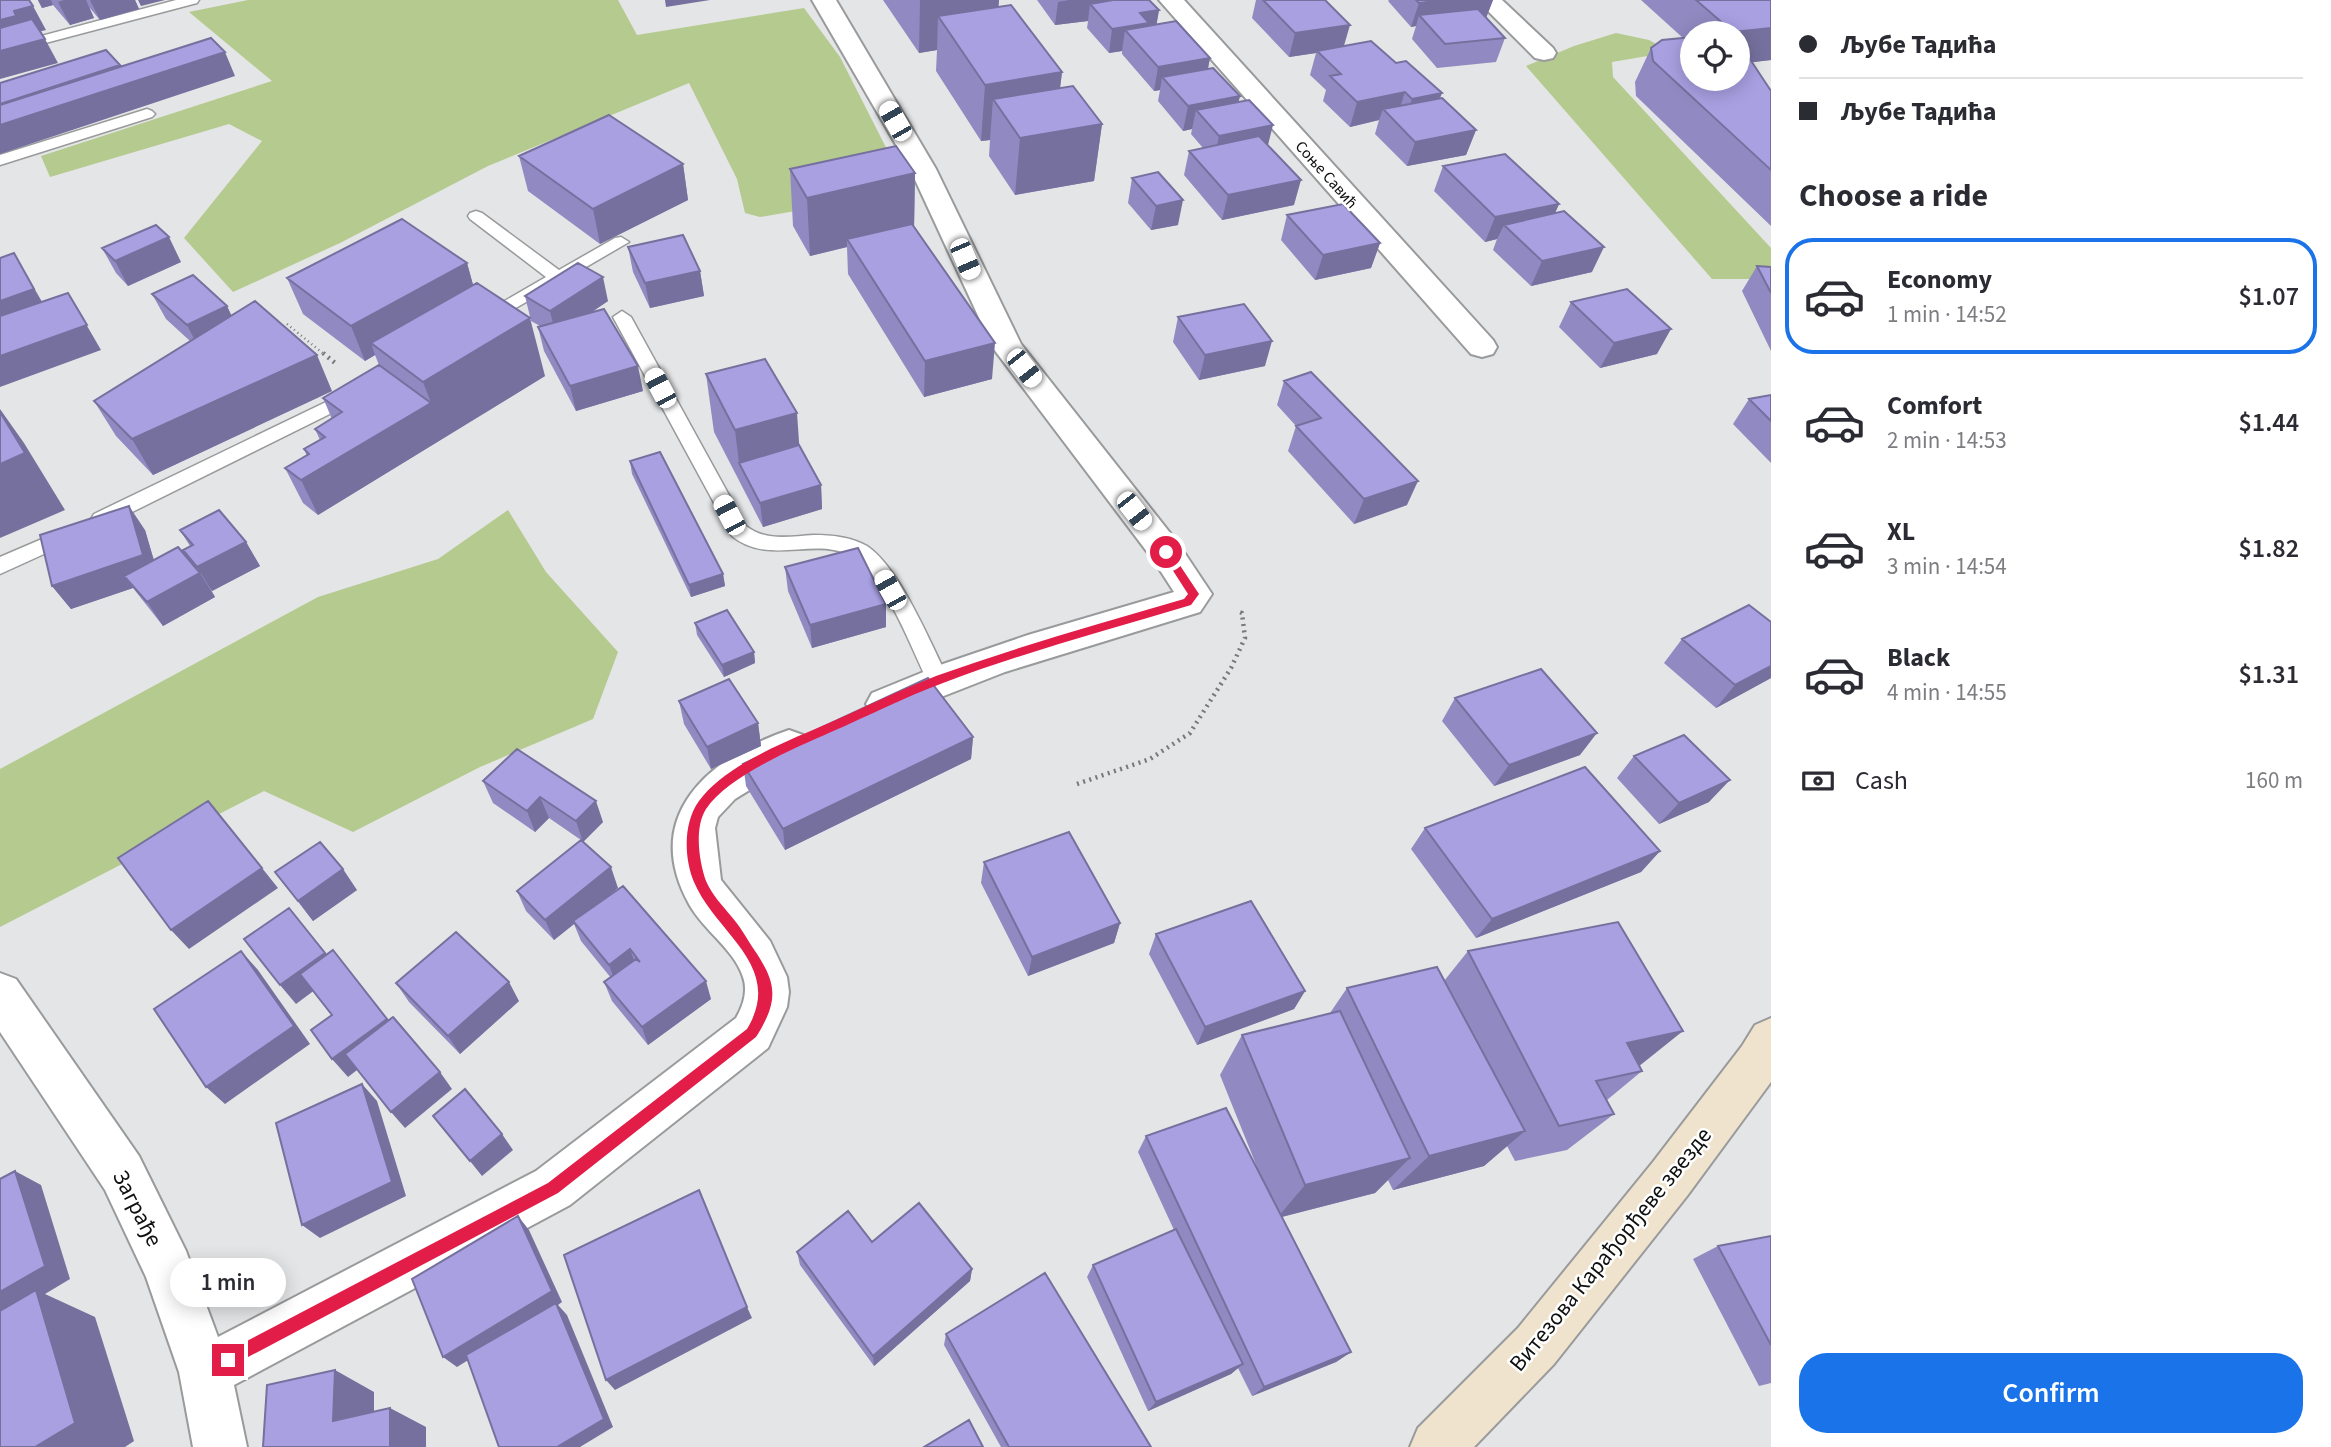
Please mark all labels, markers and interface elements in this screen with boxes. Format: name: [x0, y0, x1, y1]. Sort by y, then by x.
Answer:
map controls: [1680, 21, 1750, 91]
button: locate: [1680, 21, 1750, 91]
text: Љубе Тадића: [1841, 26, 1997, 63]
text: Љубе Тадића: [1841, 93, 1997, 130]
car: [876, 98, 915, 144]
street label: Соње Савић: [1290, 136, 1363, 213]
text: Choose a ride: [1799, 173, 1988, 219]
car: [948, 236, 983, 282]
text: Economy: [1887, 261, 1992, 298]
icon: car: [1803, 265, 1866, 328]
text: $1.07: [2238, 278, 2299, 315]
text: 1 min · 14:52: [1887, 298, 2007, 331]
car: [1003, 345, 1046, 391]
car: [641, 365, 680, 411]
text: Comfort: [1887, 387, 1982, 424]
icon: car: [1803, 391, 1866, 454]
text: $1.44: [2238, 404, 2299, 441]
text: 2 min · 14:53: [1887, 424, 2007, 457]
car: [1113, 488, 1156, 534]
car: [710, 492, 749, 538]
text: XL: [1887, 513, 1915, 550]
icon: car: [1803, 517, 1866, 580]
text: $1.82: [2238, 530, 2299, 567]
route start: [1150, 536, 1182, 568]
text: 3 min · 14:54: [1887, 550, 2007, 583]
car: [871, 567, 910, 613]
text: Black: [1887, 639, 1950, 676]
icon: car: [1803, 643, 1866, 706]
text: $1.31: [2238, 656, 2299, 693]
text: 4 min · 14:55: [1887, 676, 2007, 709]
icon: cash: [1799, 762, 1837, 800]
text: Cash: [1855, 762, 1908, 799]
text: 160 m: [2245, 764, 2303, 797]
street label: Витезова Карађорђеве звезде: [1501, 1120, 1719, 1379]
street label: Заграђе: [104, 1164, 171, 1252]
callout: 1 min: [170, 1258, 286, 1308]
text: 1 min: [201, 1266, 255, 1299]
route end: [212, 1344, 244, 1376]
button: Confirm: [1799, 1353, 2303, 1433]

